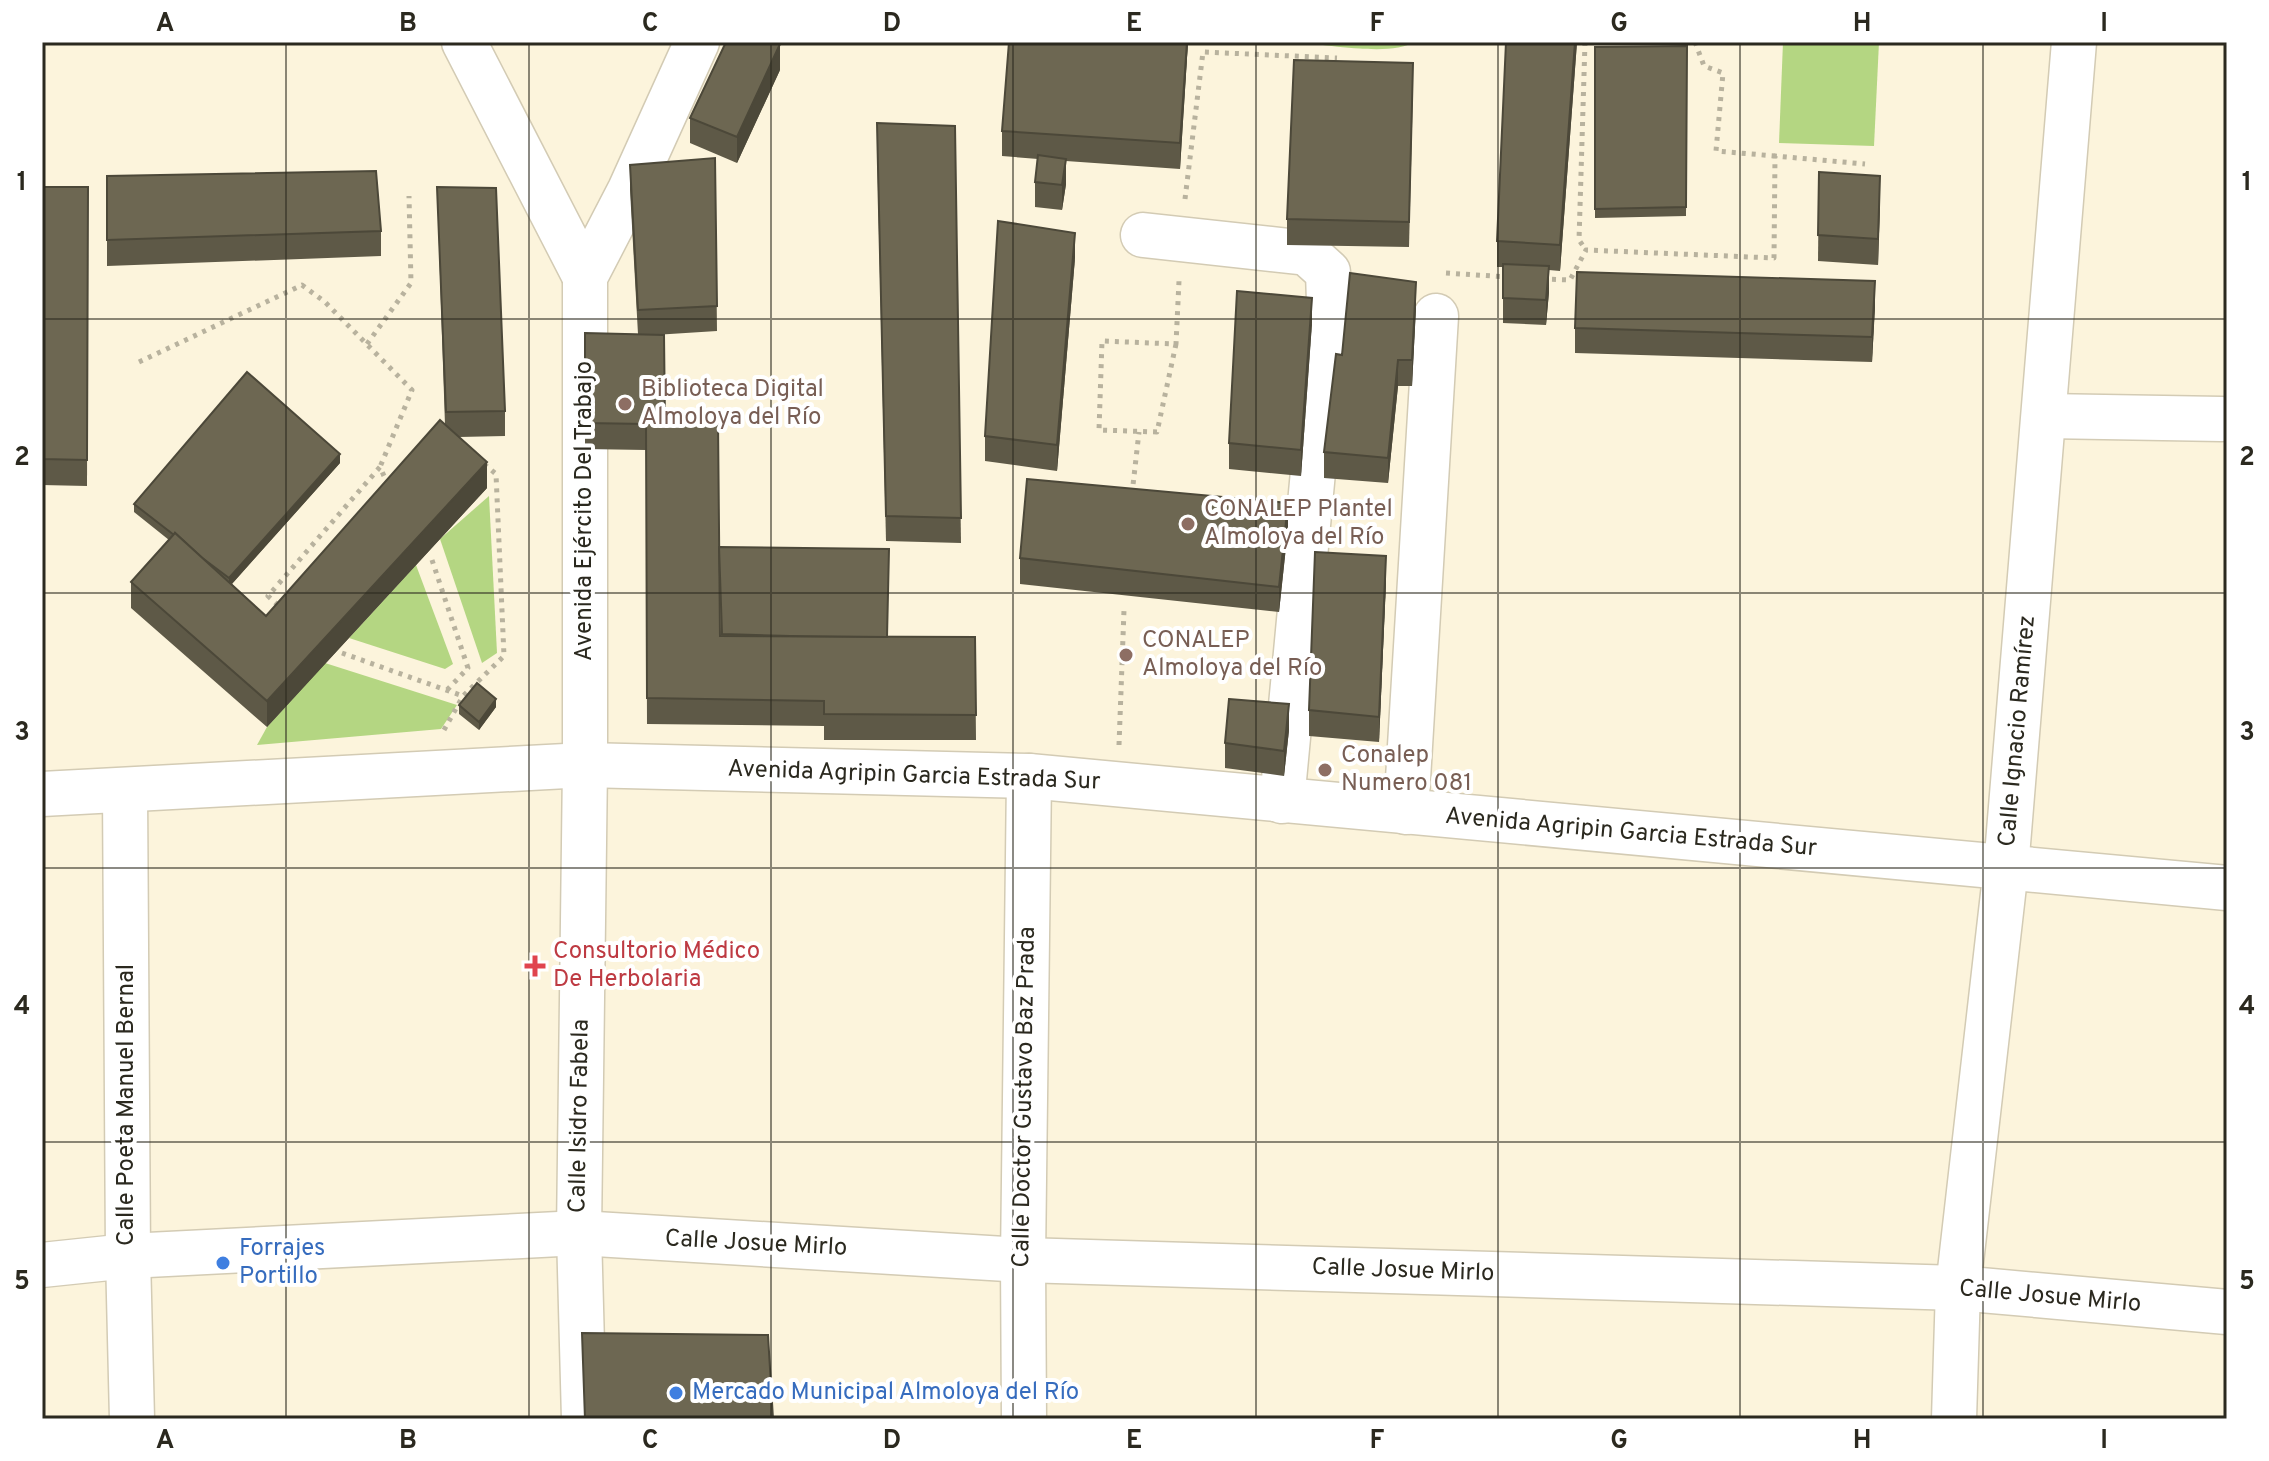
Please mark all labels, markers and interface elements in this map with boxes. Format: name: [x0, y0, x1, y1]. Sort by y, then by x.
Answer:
text: A: [156, 8, 174, 41]
text: B: [399, 8, 417, 41]
text: C: [642, 8, 658, 41]
text: D: [883, 8, 901, 41]
text: E: [1126, 8, 1142, 41]
text: F: [1370, 8, 1385, 41]
text: G: [1610, 8, 1628, 41]
text: H: [1853, 8, 1871, 41]
text: I: [2100, 8, 2108, 41]
text: 1: [17, 167, 27, 200]
text: 1: [2242, 167, 2252, 200]
street label: Avenida Ejército Del Trabajo: [570, 361, 600, 661]
place label: Biblioteca Digital Almoloya del Río: [641, 375, 824, 433]
marker: Biblioteca Digital Almoloya del Río: [616, 395, 634, 413]
text: 2: [14, 442, 30, 475]
text: 2: [2239, 442, 2255, 475]
place label: CONALEP Plantel Almoloya del Río: [1204, 495, 1393, 553]
marker: CONALEP Plantel Almoloya del Río: [1179, 515, 1197, 533]
street label: Calle Ignacio Ramírez: [1993, 614, 2043, 848]
place label: CONALEP Almoloya del Río: [1142, 626, 1322, 684]
marker: CONALEP Almoloya del Río: [1117, 646, 1135, 664]
text: 3: [14, 717, 30, 750]
text: 3: [2239, 717, 2255, 750]
place label: Conalep Numero 081: [1341, 741, 1472, 799]
street label: Avenida Agripin Garcia Estrada Sur: [727, 754, 1101, 798]
marker: Conalep Numero 081: [1316, 761, 1334, 779]
street label: Avenida Agripin Garcia Estrada Sur: [1444, 802, 1818, 864]
street label: Calle Doctor Gustavo Baz Prada: [1007, 926, 1043, 1268]
place label: Consultorio Médico De Herbolaria: [553, 937, 760, 995]
marker: Consultorio Médico De Herbolaria: [524, 955, 546, 977]
street label: Calle Poeta Manuel Bernal: [112, 964, 142, 1246]
text: 4: [14, 991, 30, 1024]
text: 4: [2239, 991, 2255, 1024]
street label: Calle Isidro Fabela: [563, 1019, 597, 1213]
street label: Calle Josue Mirlo: [664, 1224, 848, 1264]
place label: Forrajes Portillo: [239, 1234, 325, 1292]
street label: Calle Josue Mirlo: [1311, 1253, 1495, 1289]
marker: Forrajes Portillo: [214, 1254, 232, 1272]
text: 5: [14, 1266, 30, 1299]
text: 5: [2239, 1266, 2255, 1299]
street label: Calle Josue Mirlo: [1958, 1274, 2142, 1320]
place label: Mercado Municipal Almoloya del Río: [692, 1378, 1079, 1408]
marker: Mercado Municipal Almoloya del Río: [667, 1384, 685, 1402]
text: A: [156, 1425, 174, 1458]
text: B: [399, 1425, 417, 1458]
text: C: [642, 1425, 658, 1458]
text: D: [883, 1425, 901, 1458]
text: E: [1126, 1425, 1142, 1458]
text: F: [1370, 1425, 1385, 1458]
text: G: [1610, 1425, 1628, 1458]
text: H: [1853, 1425, 1871, 1458]
text: I: [2100, 1425, 2108, 1458]

